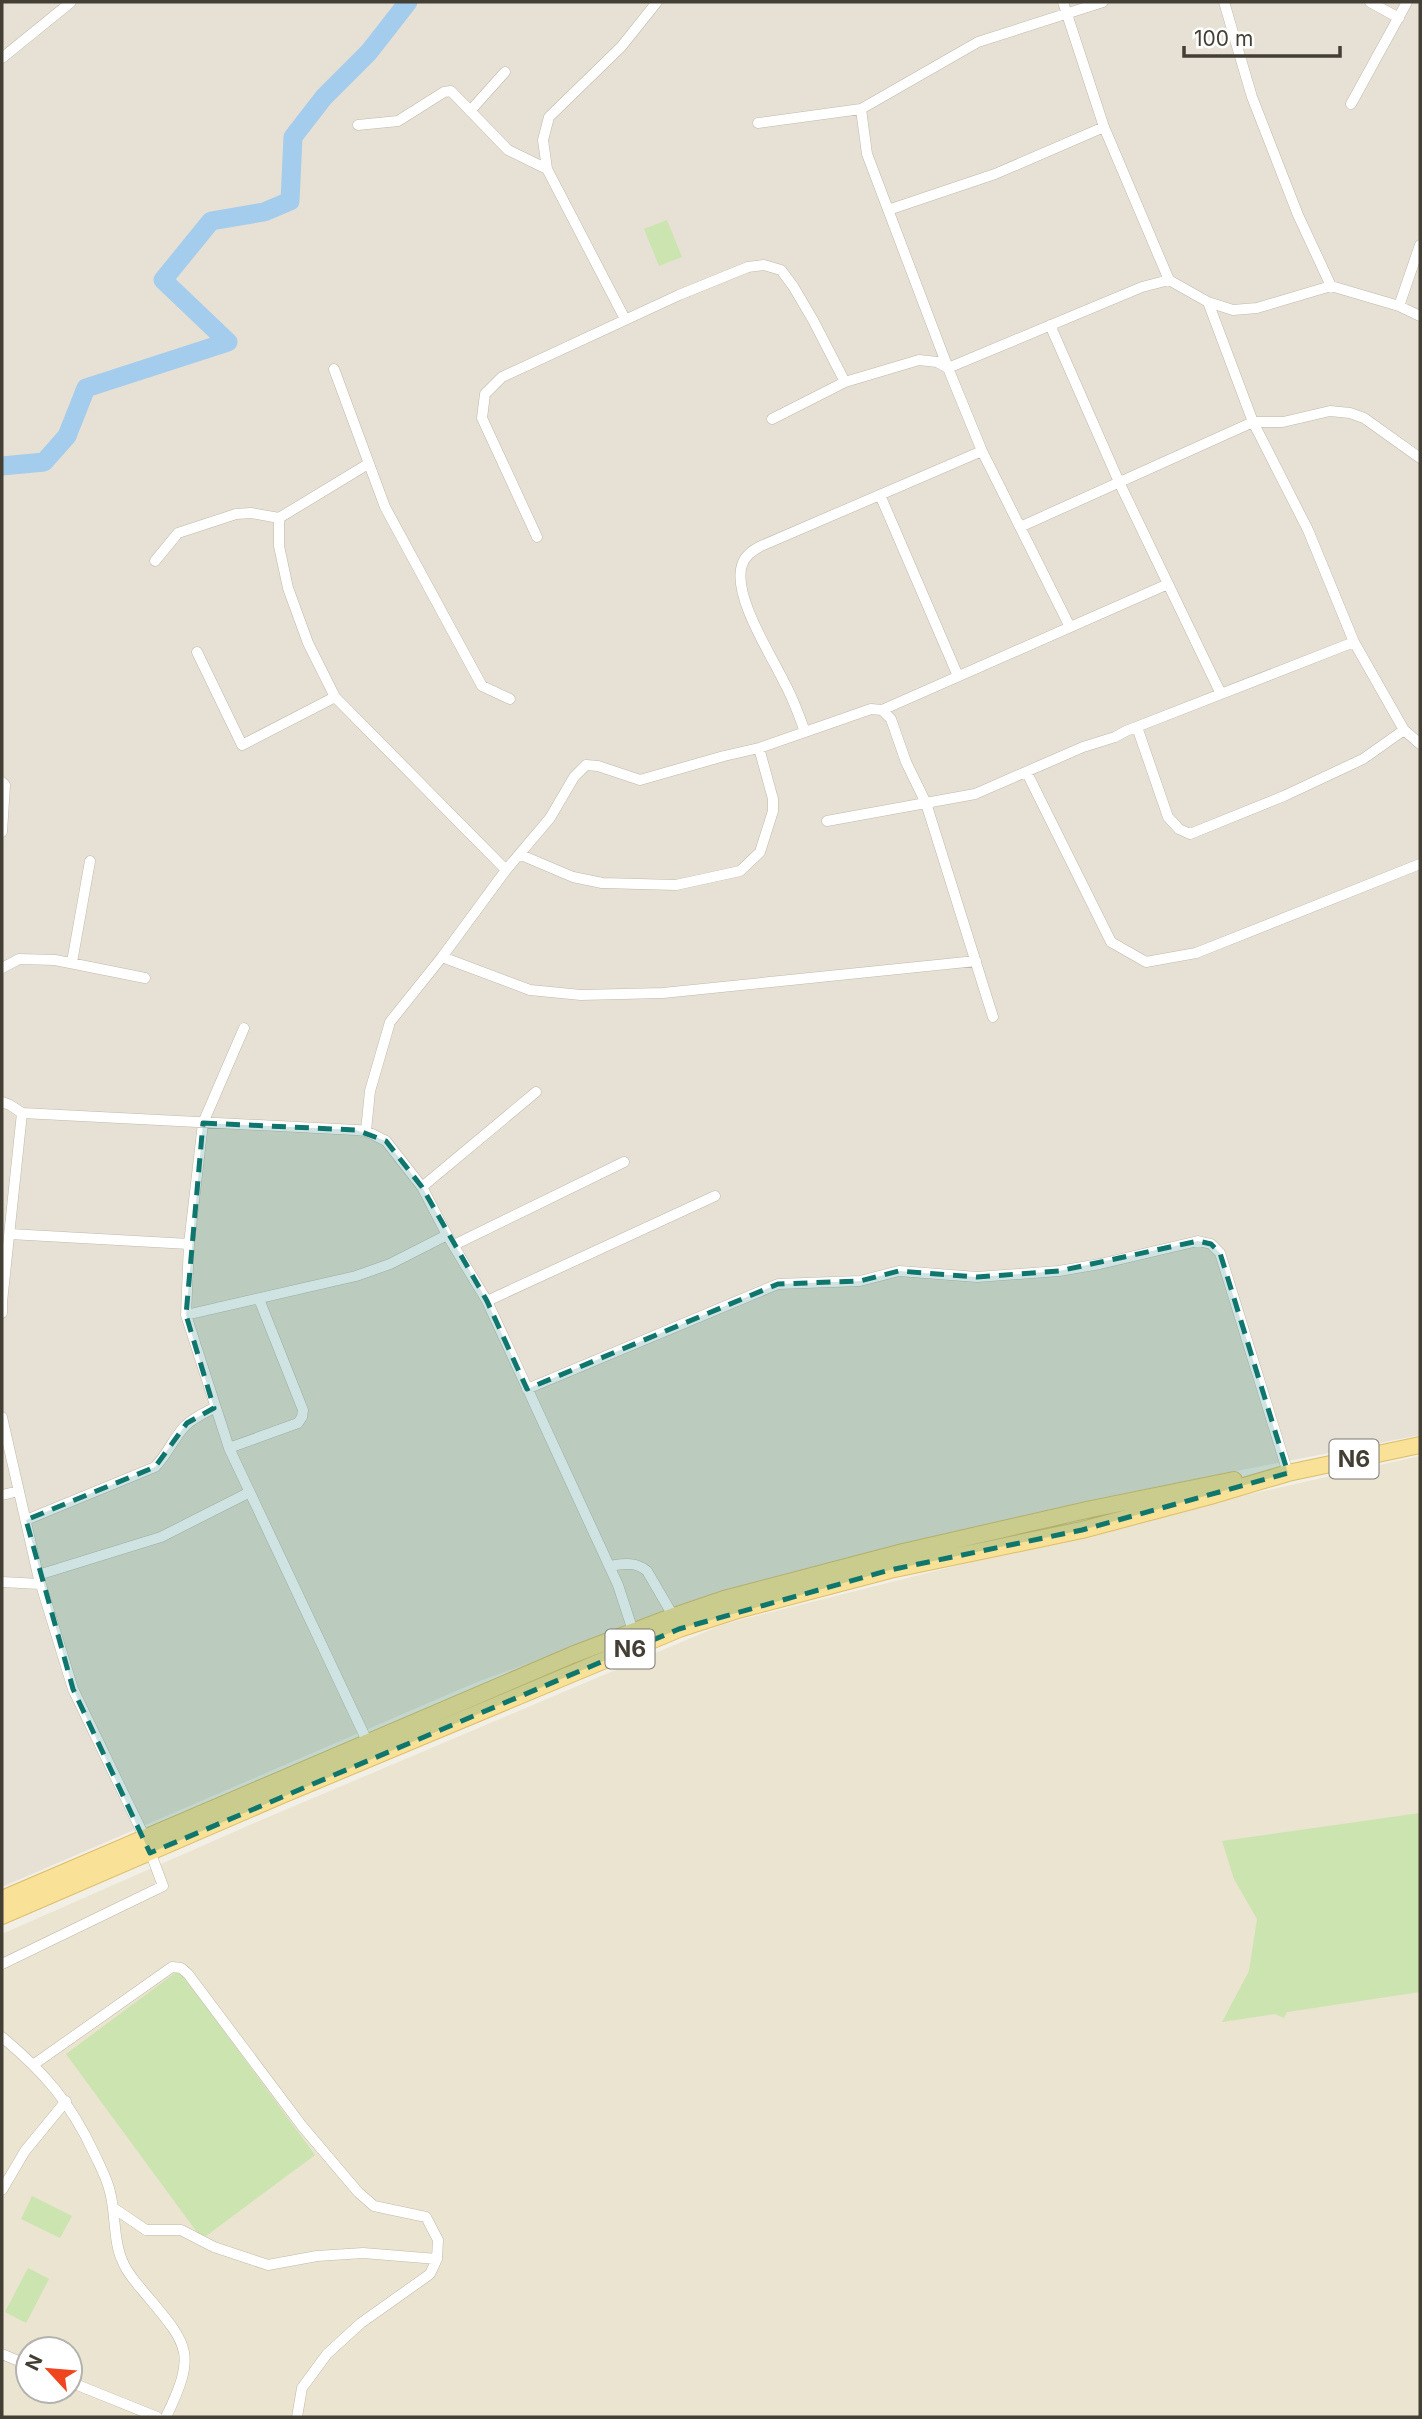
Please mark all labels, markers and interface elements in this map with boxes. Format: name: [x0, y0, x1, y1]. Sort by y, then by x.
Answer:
scale bar: [1184, 14, 1340, 58]
text: 100 m: [1194, 26, 1253, 51]
road number: N6: [1330, 1440, 1378, 1478]
road number: N6: [606, 1630, 654, 1668]
north arrow: [14, 2335, 84, 2405]
text: N: [21, 2351, 48, 2374]

